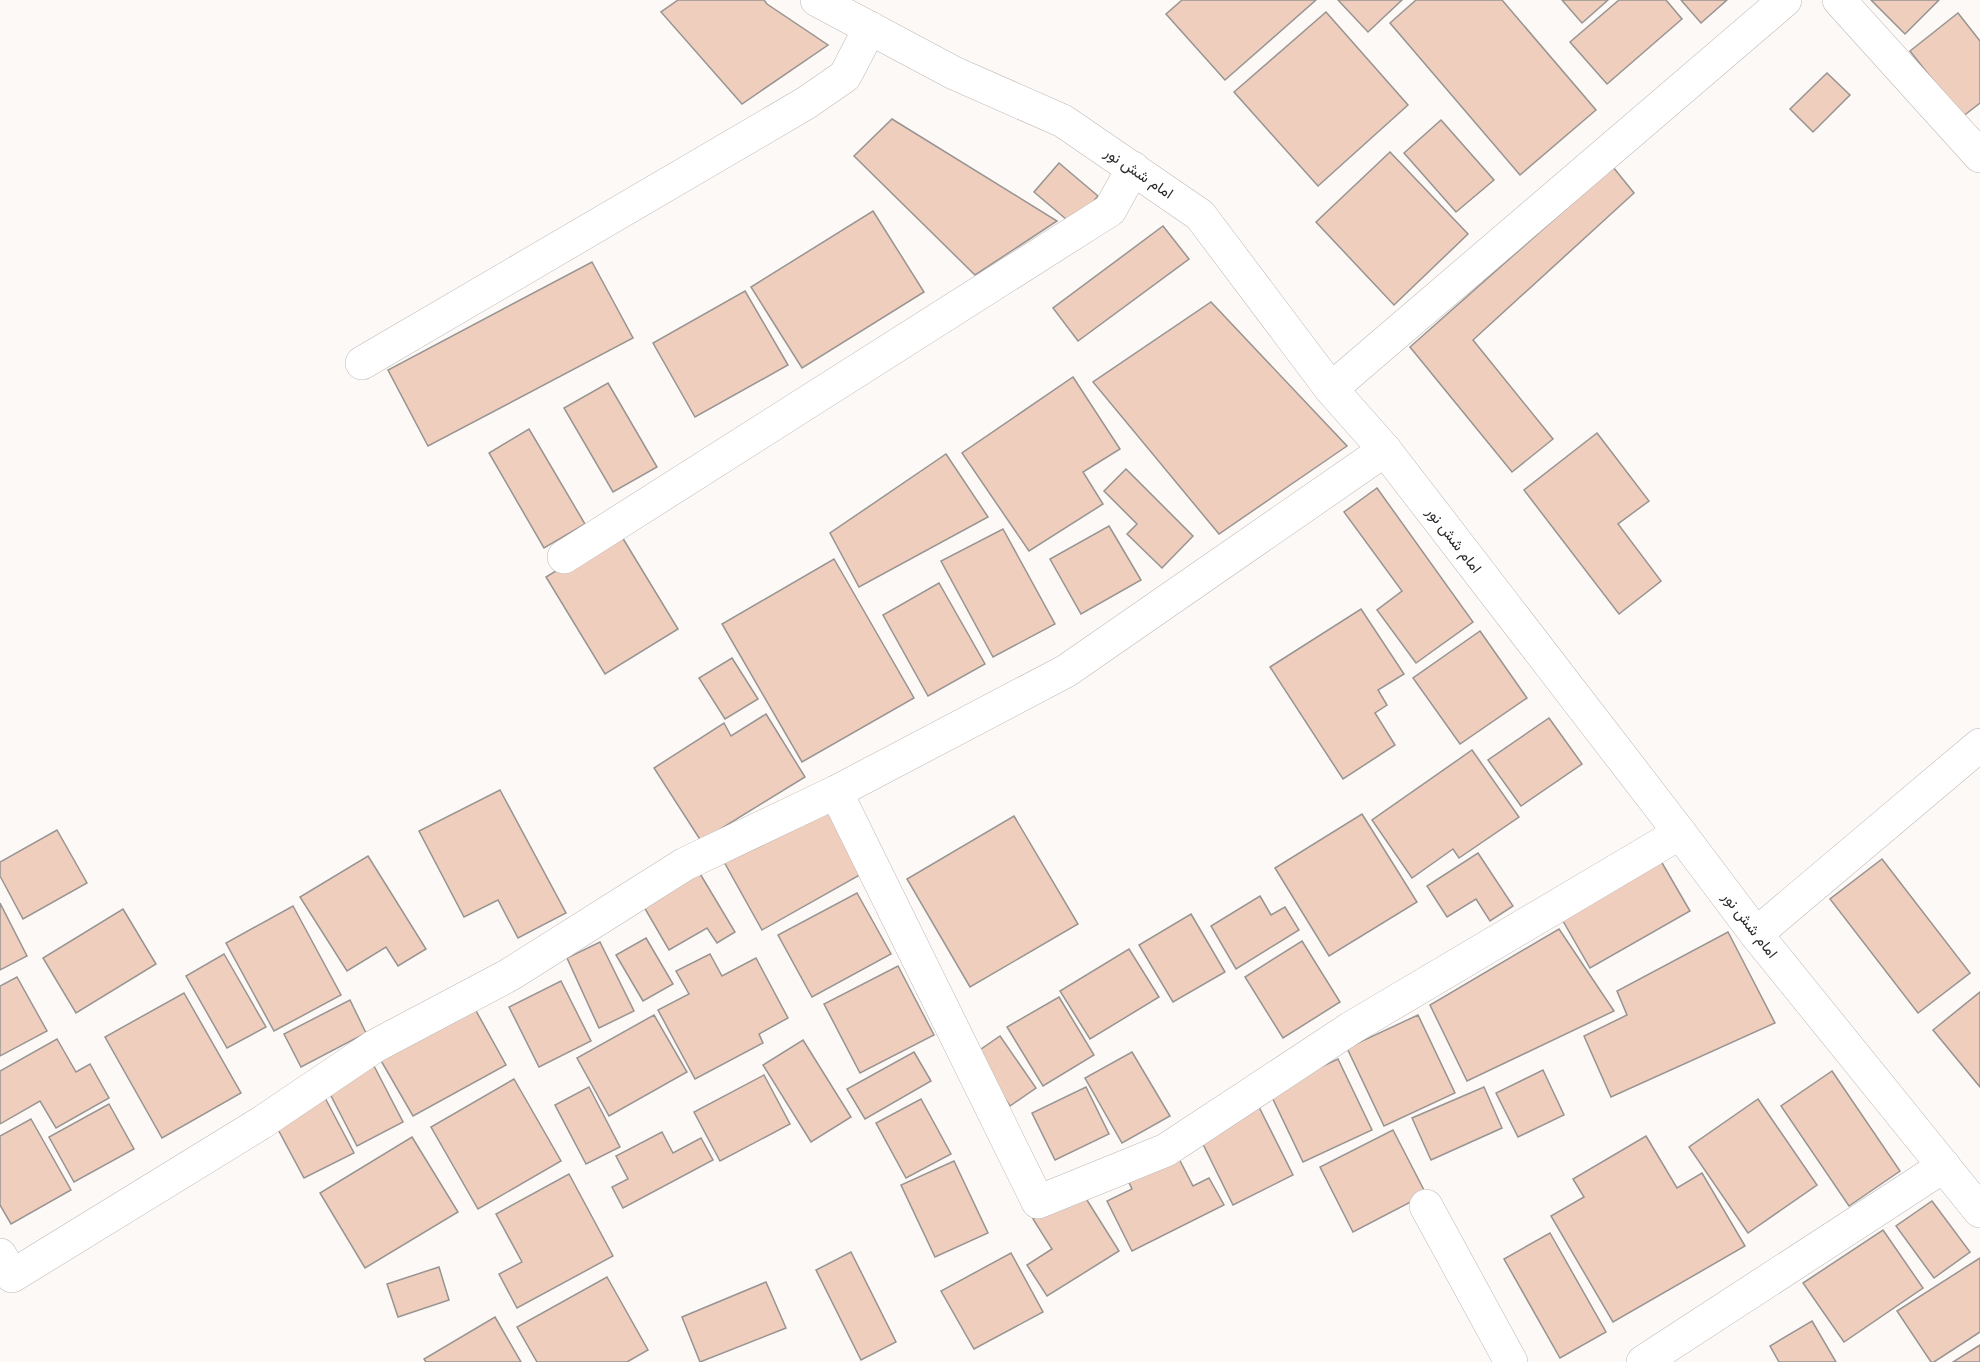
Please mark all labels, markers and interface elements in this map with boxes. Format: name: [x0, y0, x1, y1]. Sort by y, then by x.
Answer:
street label: امام شش نور: [1100, 141, 1178, 203]
street label: امام شش نور: [1421, 501, 1487, 577]
street label: امام شش نور: [1717, 886, 1783, 962]

